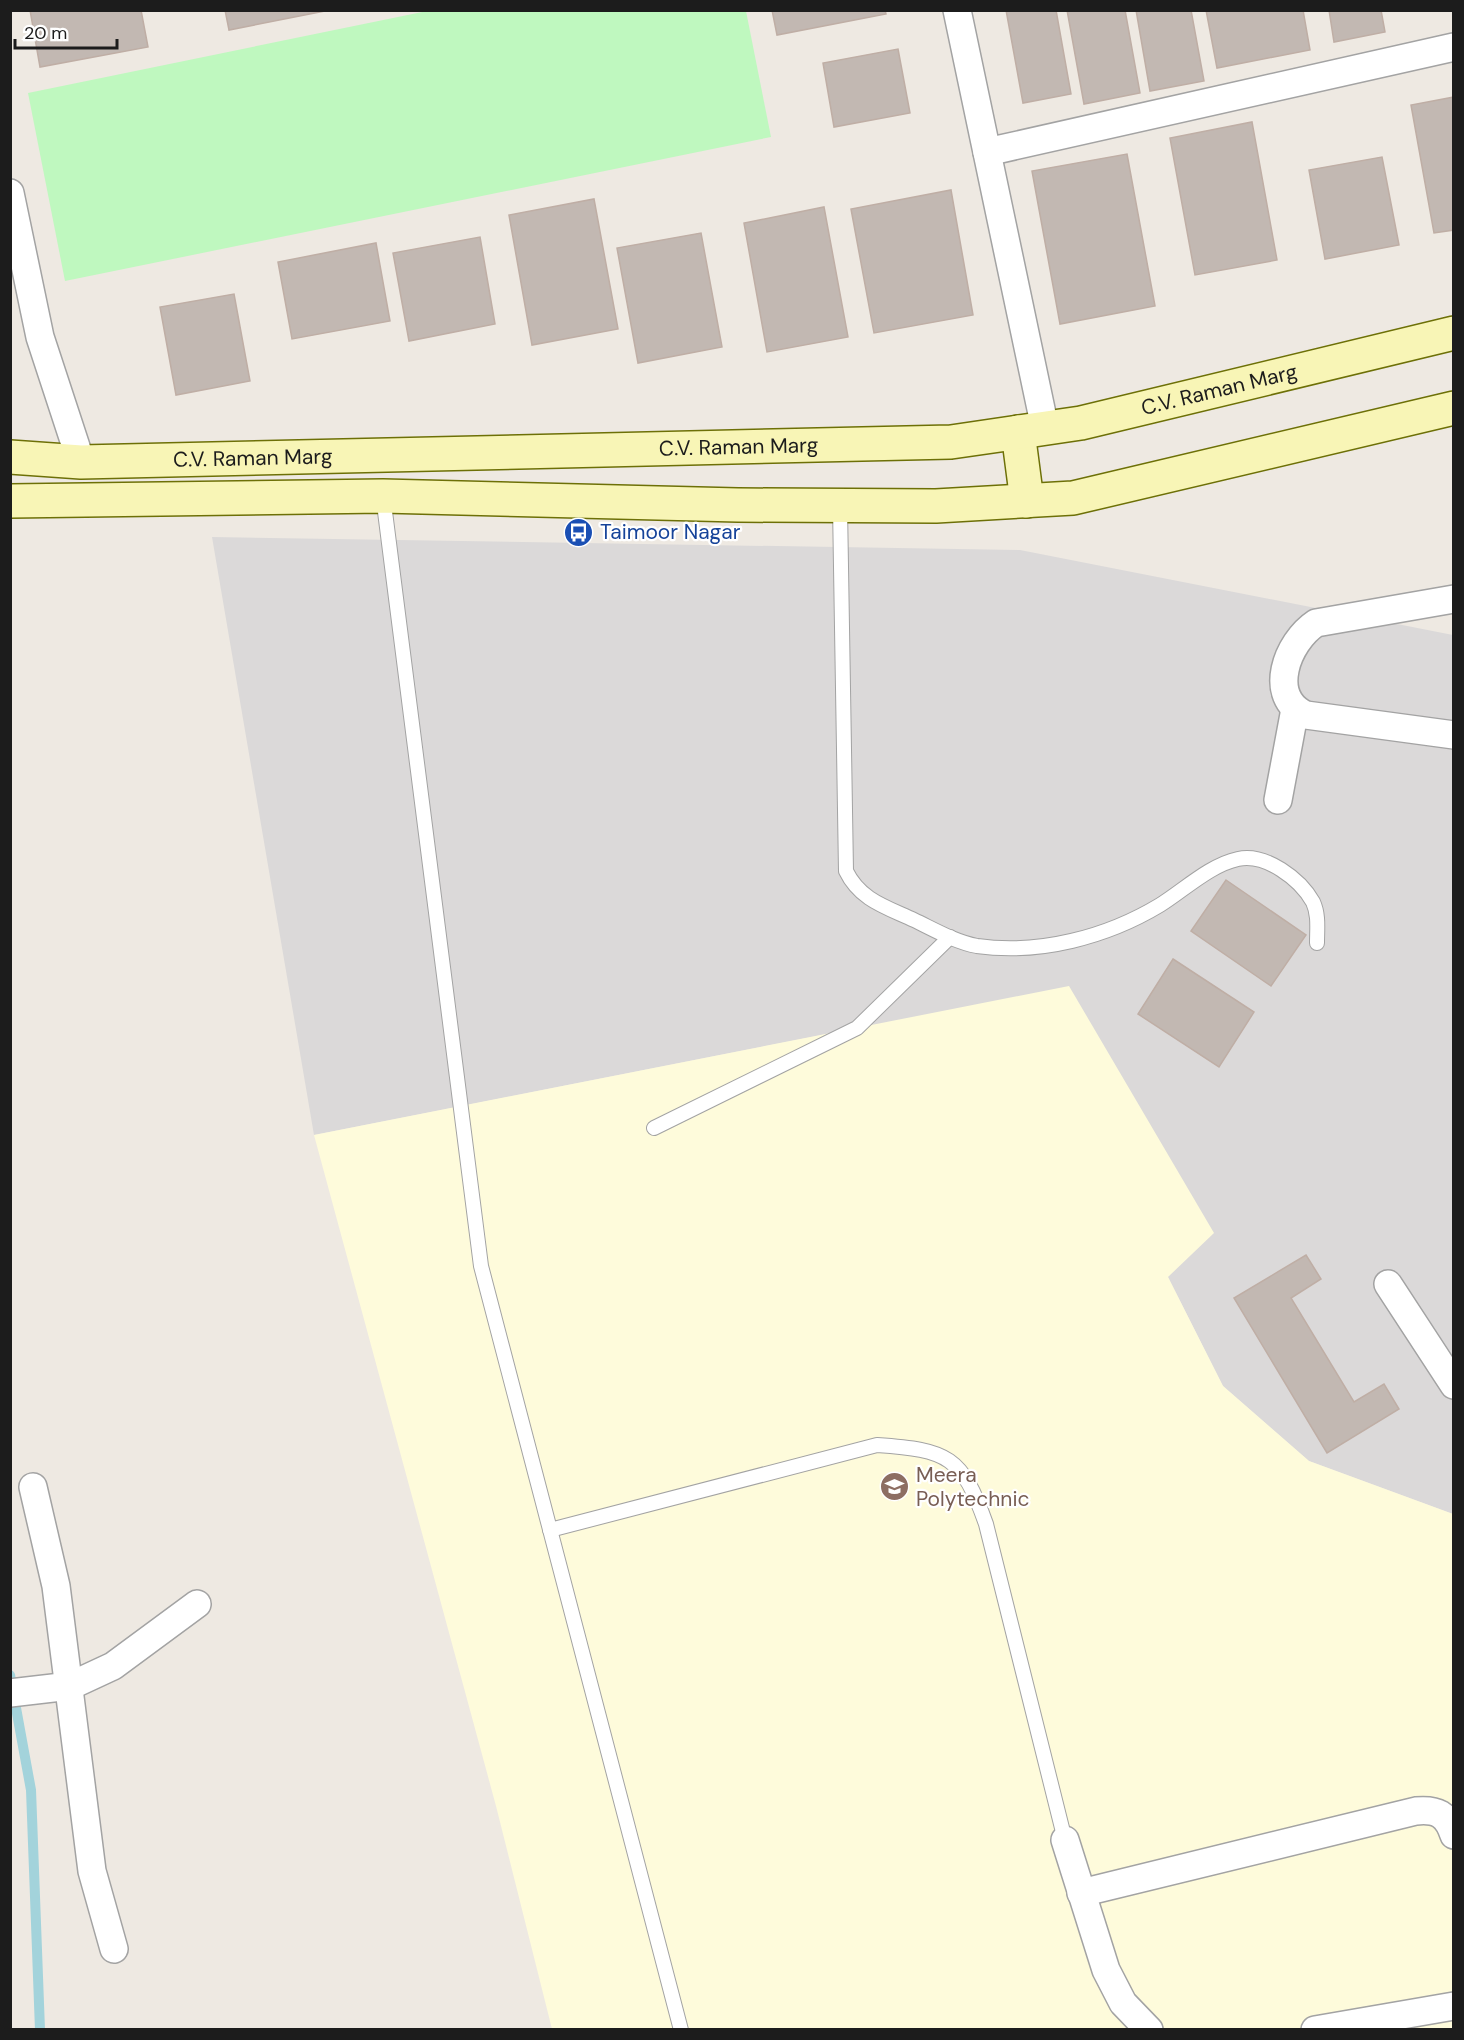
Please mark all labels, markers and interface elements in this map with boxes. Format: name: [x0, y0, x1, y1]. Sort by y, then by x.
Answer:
scale bar: [15, 12, 117, 50]
text: 20 m: [24, 21, 67, 45]
street label: C.V. Raman Marg: [1138, 357, 1300, 422]
street label: C.V. Raman Marg: [659, 431, 819, 463]
street label: C.V. Raman Marg: [173, 442, 333, 474]
bus stop icon: Taimoor Nagar: [563, 516, 595, 548]
place label: Taimoor Nagar: [600, 518, 741, 546]
place label: Meera Polytechnic: [916, 1461, 1029, 1513]
school or university icon: Meera Polytechnic: [879, 1471, 911, 1503]

